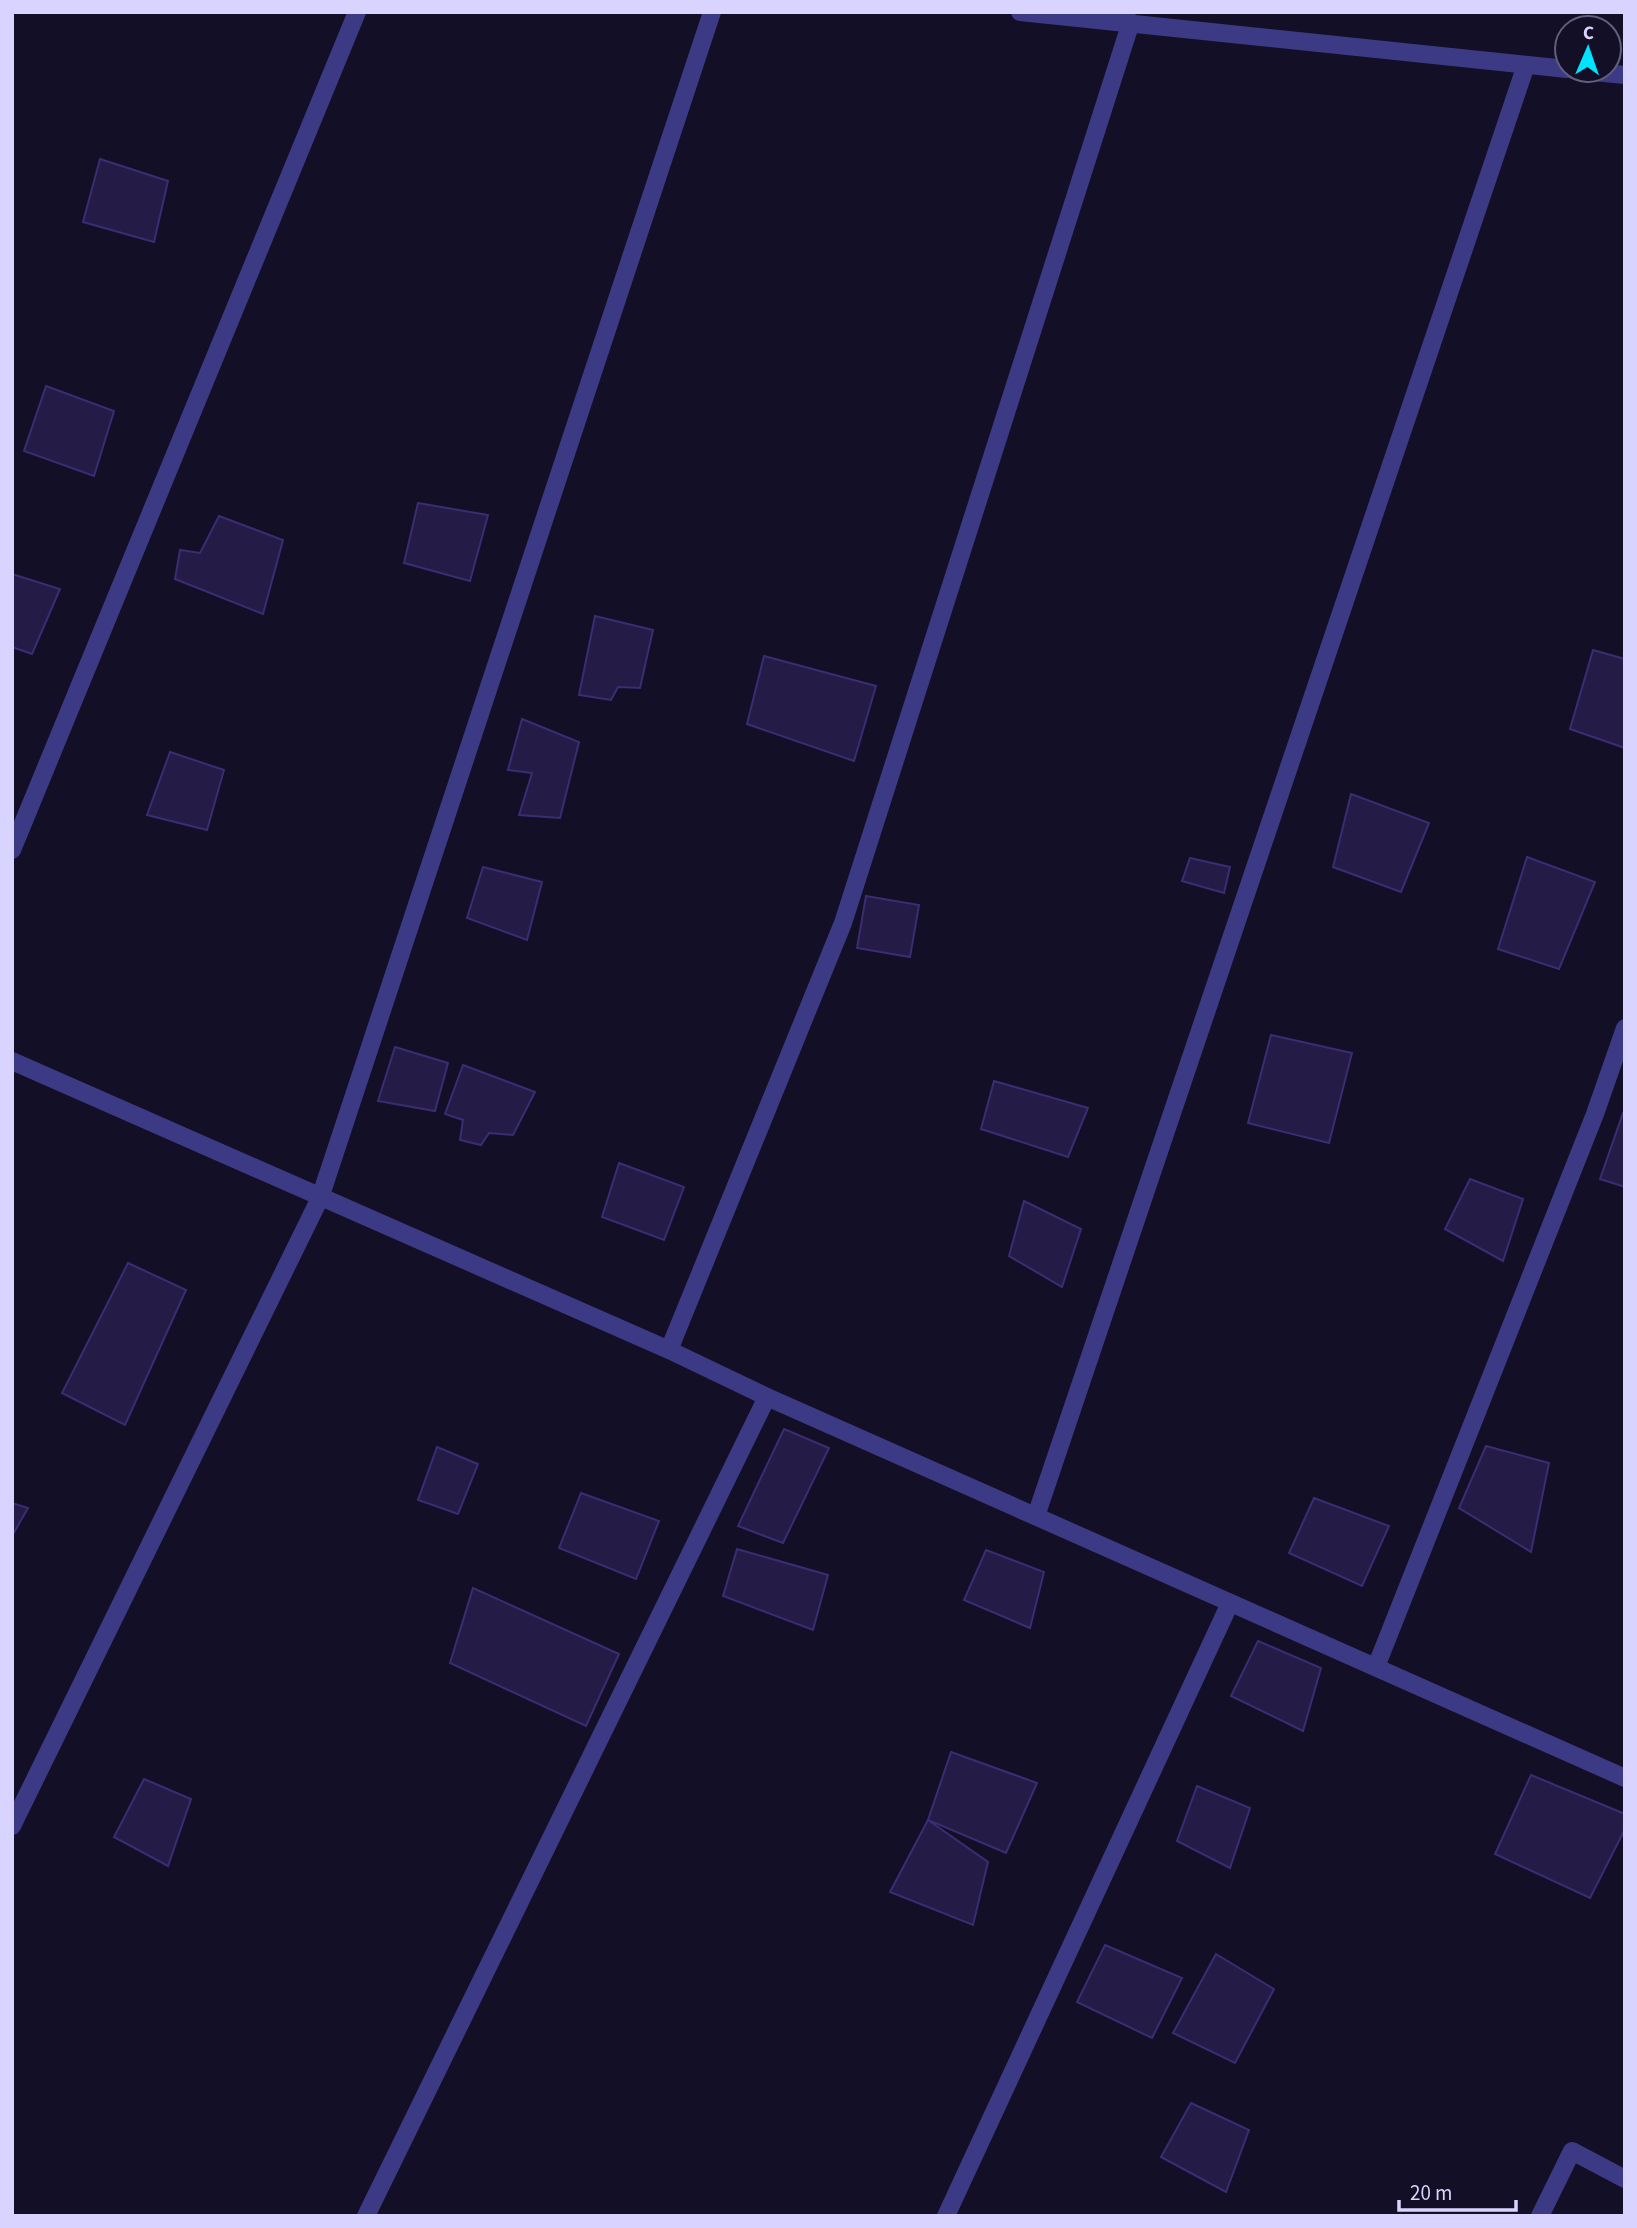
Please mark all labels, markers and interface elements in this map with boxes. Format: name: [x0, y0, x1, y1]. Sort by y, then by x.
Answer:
north arrow: [1553, 14, 1623, 84]
text: С: [1583, 20, 1595, 47]
scale bar: [1399, 2168, 1516, 2212]
text: 20 m: [1410, 2178, 1452, 2208]

